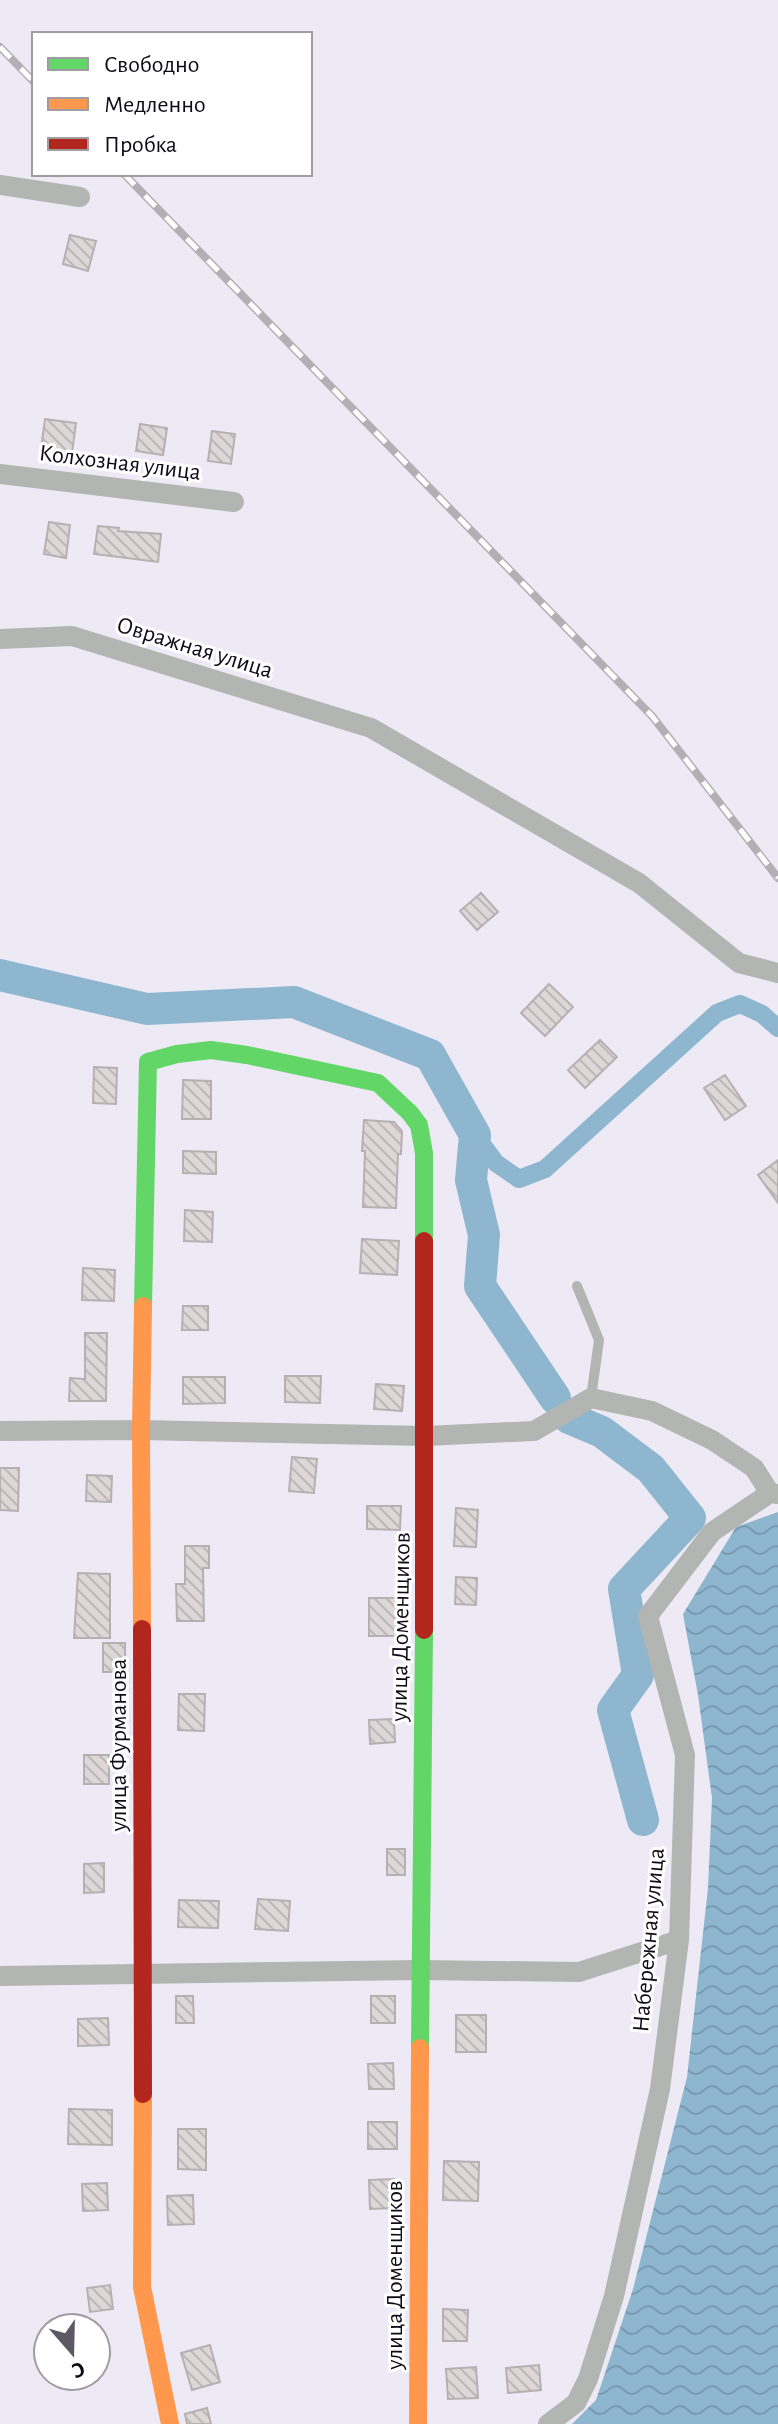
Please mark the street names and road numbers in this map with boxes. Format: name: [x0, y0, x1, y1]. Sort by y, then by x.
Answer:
street label: Колхозная улица: [38, 441, 202, 485]
street label: Овражная улица: [114, 613, 276, 683]
street label: улица Доменщиков: [387, 1532, 415, 1723]
street label: улица Фурманова: [107, 1658, 131, 1833]
street label: Набережная улица: [629, 1847, 669, 2033]
street label: улица Доменщиков: [383, 2180, 407, 2371]

